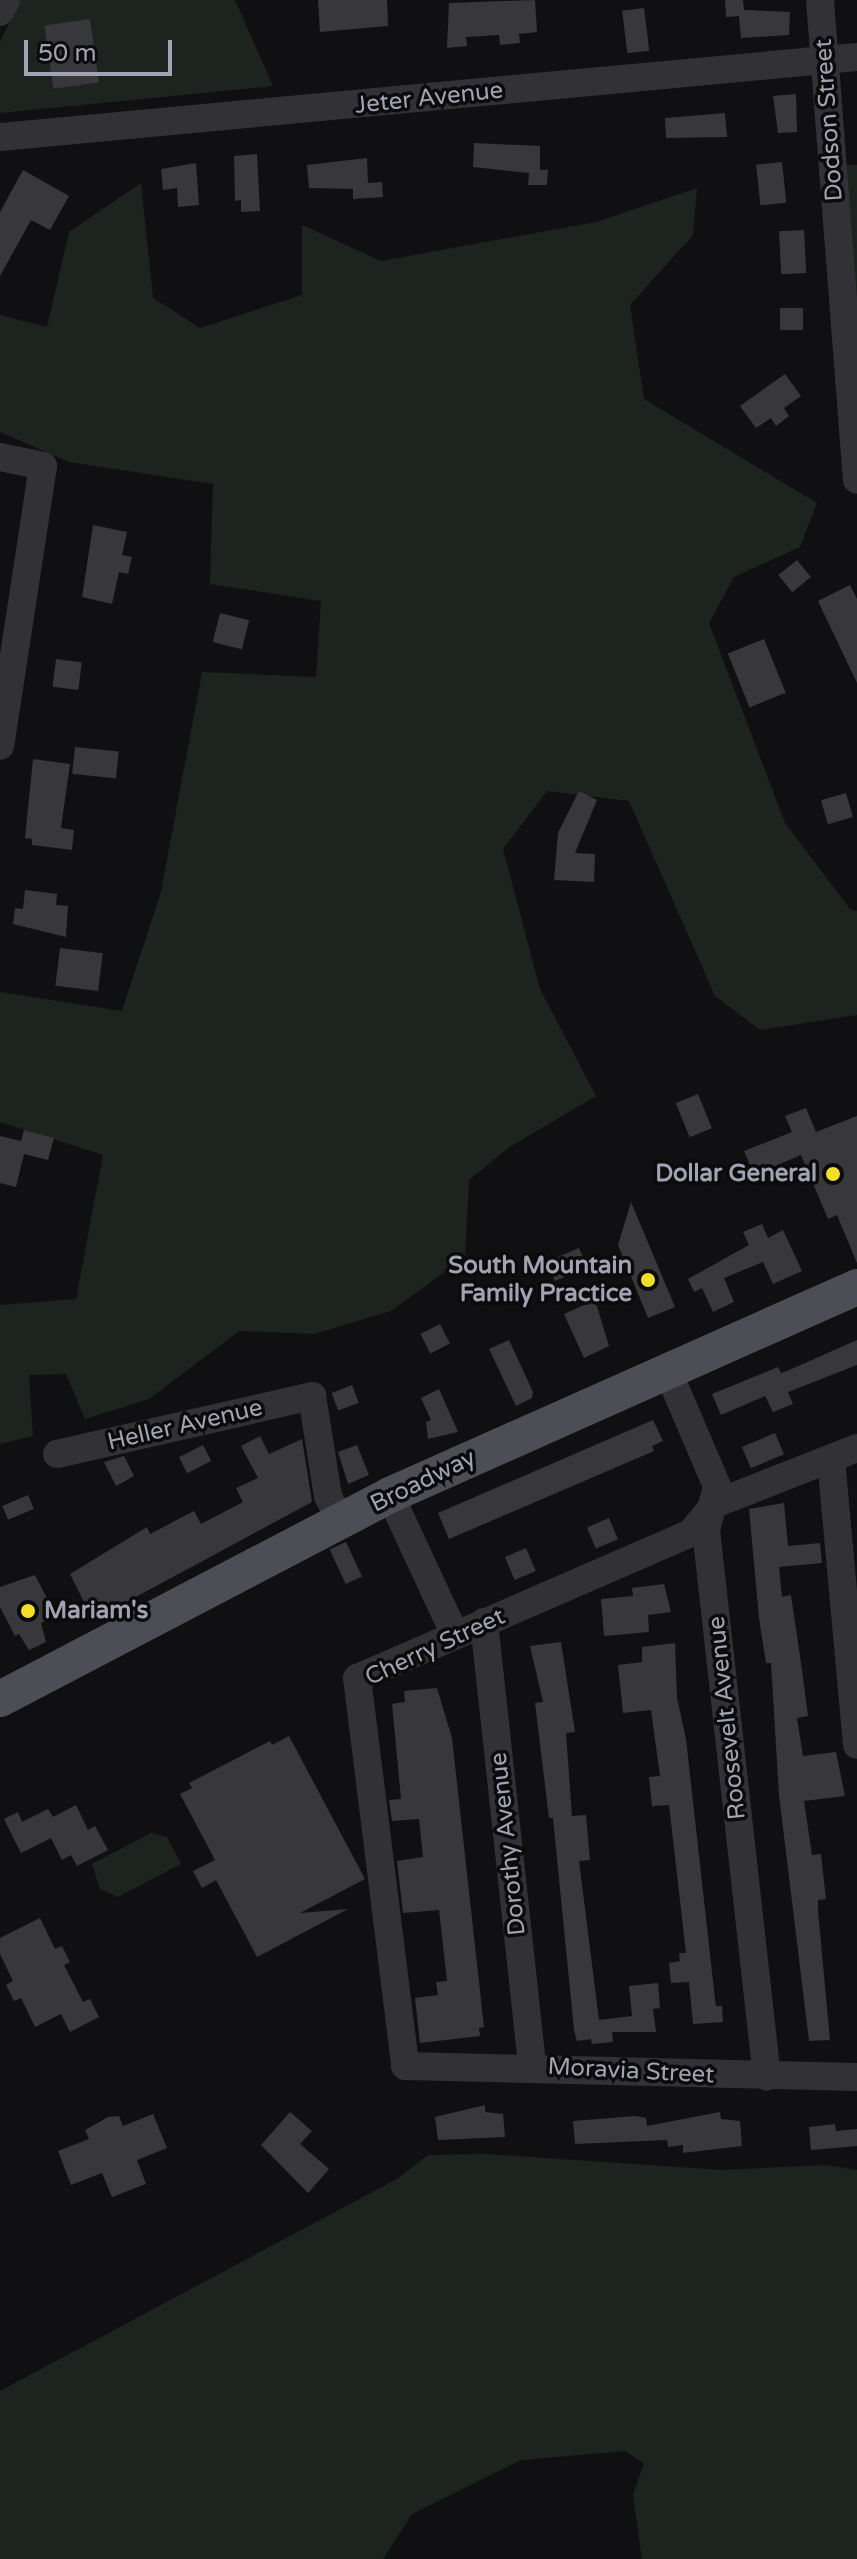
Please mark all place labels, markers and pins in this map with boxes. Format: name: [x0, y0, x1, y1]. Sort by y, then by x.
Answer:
place label: Dollar General: [655, 1160, 817, 1188]
marker: Dollar General: [824, 1165, 842, 1183]
place label: South Mountain Family Practice: [448, 1252, 632, 1308]
marker: South Mountain Family Practice: [639, 1271, 657, 1289]
place label: Mariam's: [44, 1597, 148, 1625]
marker: Mariam's: [19, 1602, 37, 1620]

